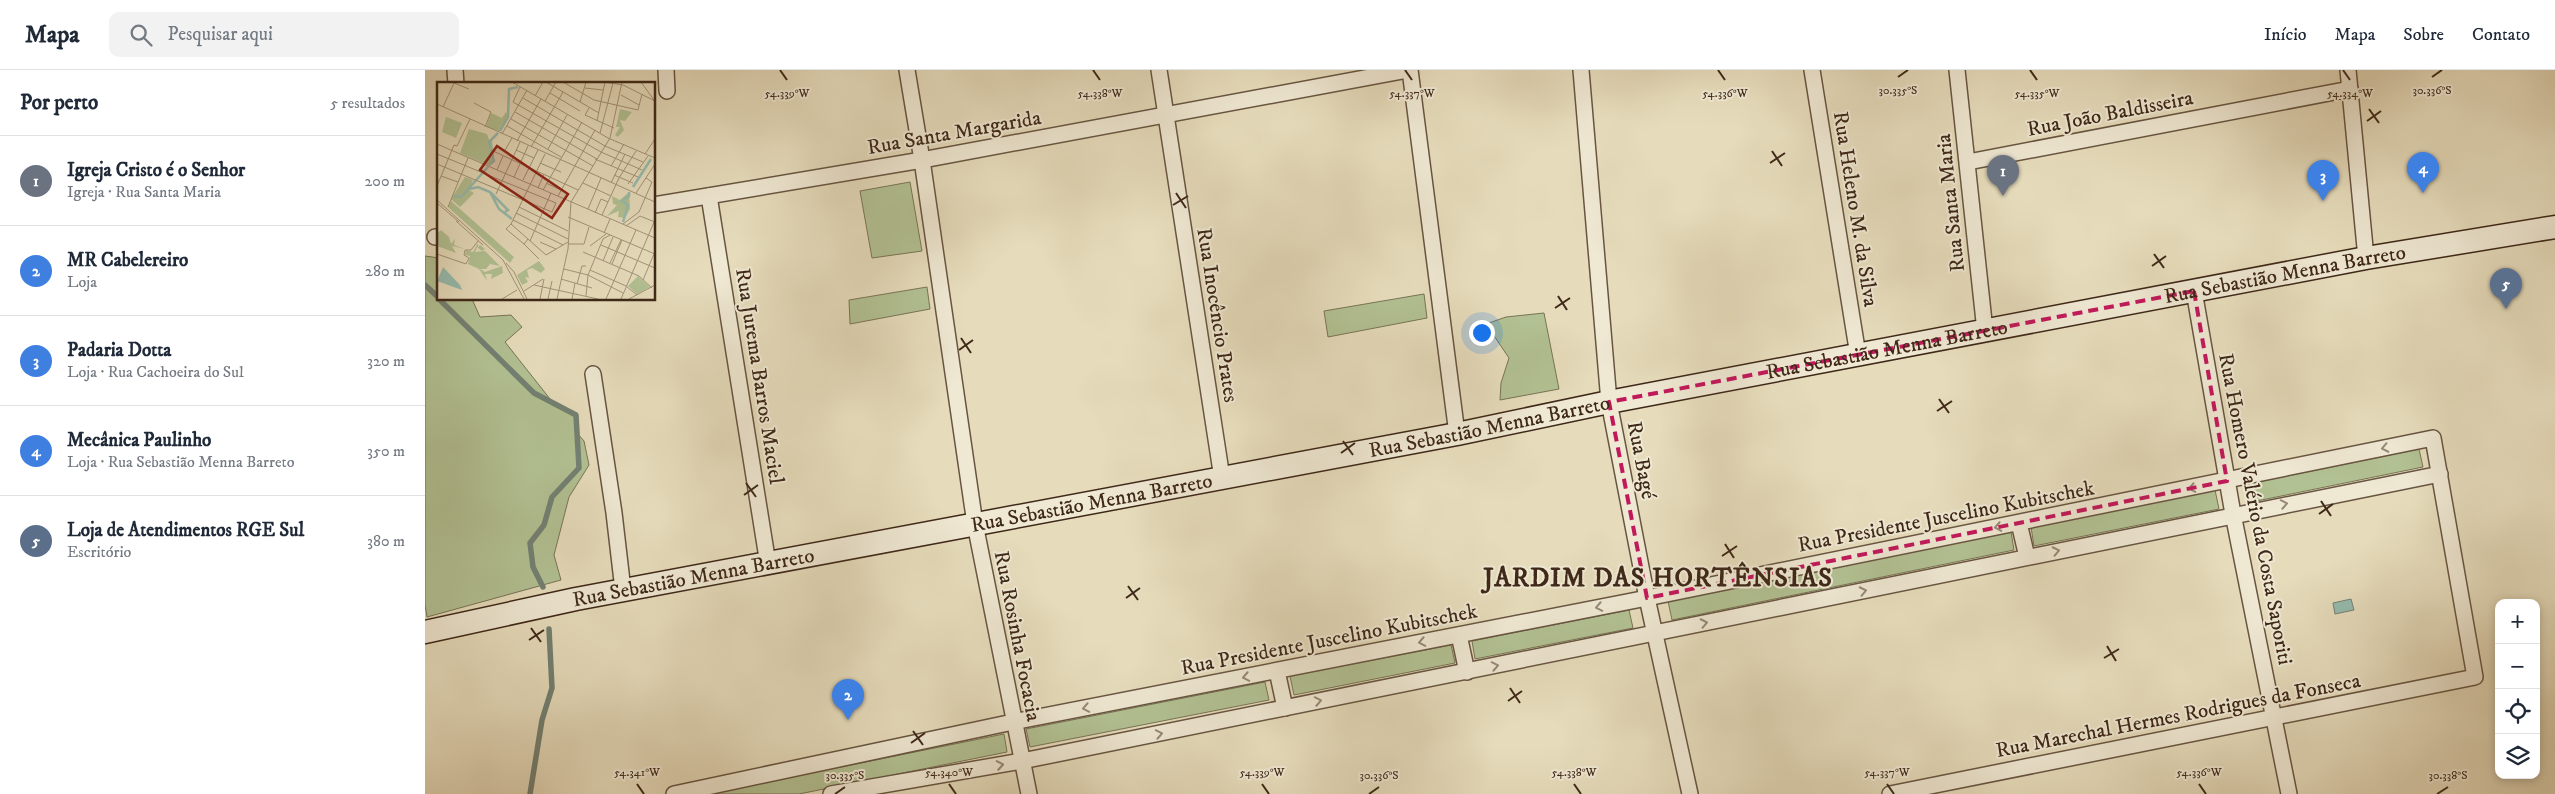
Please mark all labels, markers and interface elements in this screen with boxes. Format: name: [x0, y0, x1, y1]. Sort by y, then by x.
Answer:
search box: [109, 12, 459, 57]
text: Mapa: [25, 20, 79, 50]
icon: search: [127, 21, 155, 49]
text: Pesquisar aqui: [167, 23, 273, 46]
text: Início: [2264, 24, 2307, 46]
text: Mapa: [2335, 24, 2375, 46]
text: Sobre: [2403, 24, 2444, 46]
text: Contato: [2472, 24, 2530, 46]
inset map: [437, 82, 655, 300]
text: 30.335°S: [1879, 83, 1917, 98]
text: 30.336°S: [2412, 83, 2452, 98]
street label: Rua João Baldisseira: [2025, 85, 2196, 143]
text: 54.339°W: [764, 86, 811, 101]
text: 54.338°W: [1077, 86, 1124, 101]
text: 54.337°W: [1389, 86, 1436, 101]
text: 54.336°W: [1702, 86, 1749, 101]
text: 54.335°W: [2014, 86, 2061, 101]
text: 54.334°W: [2327, 86, 2374, 101]
text: Por perto: [20, 90, 98, 116]
text: 5 resultados: [330, 93, 405, 113]
street label: Rua Santa Margarida: [865, 105, 1043, 161]
street label: Rua Heleno M. da Silva: [1827, 110, 1883, 309]
street label: Rua Santa Maria: [1931, 132, 1971, 273]
pin: 4: [2407, 152, 2439, 193]
pin: 1: [1987, 155, 2019, 196]
text: Igreja Cristo é o Senhor: [67, 159, 245, 182]
pin: 3: [2307, 160, 2339, 201]
text: 1: [33, 171, 39, 191]
text: 200 m: [364, 171, 405, 191]
text: Igreja · Rua Santa Maria: [67, 182, 221, 202]
street label: Rua Inocêncio Prates: [1190, 226, 1244, 404]
street label: Rua Sebastião Menna Barreto: [2162, 240, 2408, 310]
text: MR Cabelereiro: [67, 249, 188, 272]
text: 2: [32, 261, 40, 281]
text: 280 m: [365, 261, 405, 281]
street label: Rua Jurema Barros Maciel: [729, 266, 789, 487]
pin: 5: [2490, 268, 2522, 309]
text: Loja: [67, 272, 97, 292]
street label: Rua Sebastião Menna Barreto: [1764, 314, 2010, 386]
your location: [1469, 320, 1495, 346]
text: Padaria Dotta: [67, 339, 171, 362]
text: 3: [33, 351, 39, 371]
text: 320 m: [367, 351, 405, 371]
street label: Rua Homero Valério da Costa Saporiti: [2212, 351, 2298, 667]
text: Loja · Rua Cachoeira do Sul: [67, 362, 244, 382]
street label: Rua Sebastião Menna Barreto: [1367, 390, 1612, 464]
street label: Rua Bagé: [1621, 419, 1661, 502]
text: Mecânica Paulinho: [67, 429, 211, 452]
text: 4: [31, 441, 41, 461]
text: 350 m: [367, 441, 405, 461]
one-way arrow: [2381, 442, 2390, 453]
text: Loja · Rua Sebastião Menna Barreto: [67, 452, 295, 472]
street label: Rua Sebastião Menna Barreto: [969, 468, 1215, 539]
street label: Rua Presidente Juscelino Kubitschek: [1796, 475, 2097, 559]
one-way arrow: [2187, 482, 2196, 492]
one-way arrow: [2280, 500, 2289, 510]
text: Loja de Atendimentos RGE Sul: [67, 519, 304, 542]
one-way arrow: [1994, 521, 2003, 532]
text: 5: [32, 531, 40, 551]
text: 380 m: [367, 531, 405, 551]
text: Escritório: [67, 542, 131, 562]
street label: Rua Sebastião Menna Barreto: [571, 543, 817, 613]
one-way arrow: [2052, 546, 2061, 557]
street label: Rua Rosinha Focacia: [988, 549, 1046, 724]
district label: JARDIM DAS HORTÊNSIAS: [1480, 561, 1833, 595]
one-way arrow: [1859, 586, 1867, 596]
street label: Rua Presidente Juscelino Kubitschek: [1179, 598, 1480, 682]
map controls: [2495, 599, 2540, 779]
button: +: [2495, 599, 2540, 644]
one-way arrow: [1595, 602, 1604, 612]
one-way arrow: [1699, 619, 1708, 629]
one-way arrow: [1418, 636, 1427, 647]
button: −: [2495, 644, 2540, 689]
one-way arrow: [1490, 661, 1499, 672]
street label: Rua Marechal Hermes Rodrigues da Fonseca: [1994, 668, 2363, 764]
one-way arrow: [1241, 671, 1250, 681]
pin: 2: [832, 679, 864, 720]
button: locate: [2495, 689, 2540, 734]
one-way arrow: [1314, 697, 1323, 707]
one-way arrow: [1082, 702, 1091, 712]
one-way arrow: [1155, 729, 1164, 739]
button: layers: [2495, 734, 2540, 779]
one-way arrow: [995, 761, 1004, 771]
text: 54.341°W: [614, 765, 661, 780]
text: 54.340°W: [925, 765, 974, 780]
text: 54.339°W: [1239, 765, 1286, 780]
text: 54.338°W: [1551, 765, 1598, 780]
text: 54.337°W: [1864, 765, 1911, 780]
text: 54.336°W: [2176, 765, 2223, 780]
text: 30.335°S: [826, 768, 864, 783]
text: 30.336°S: [1359, 768, 1399, 783]
text: 30.338°S: [2429, 768, 2467, 783]

